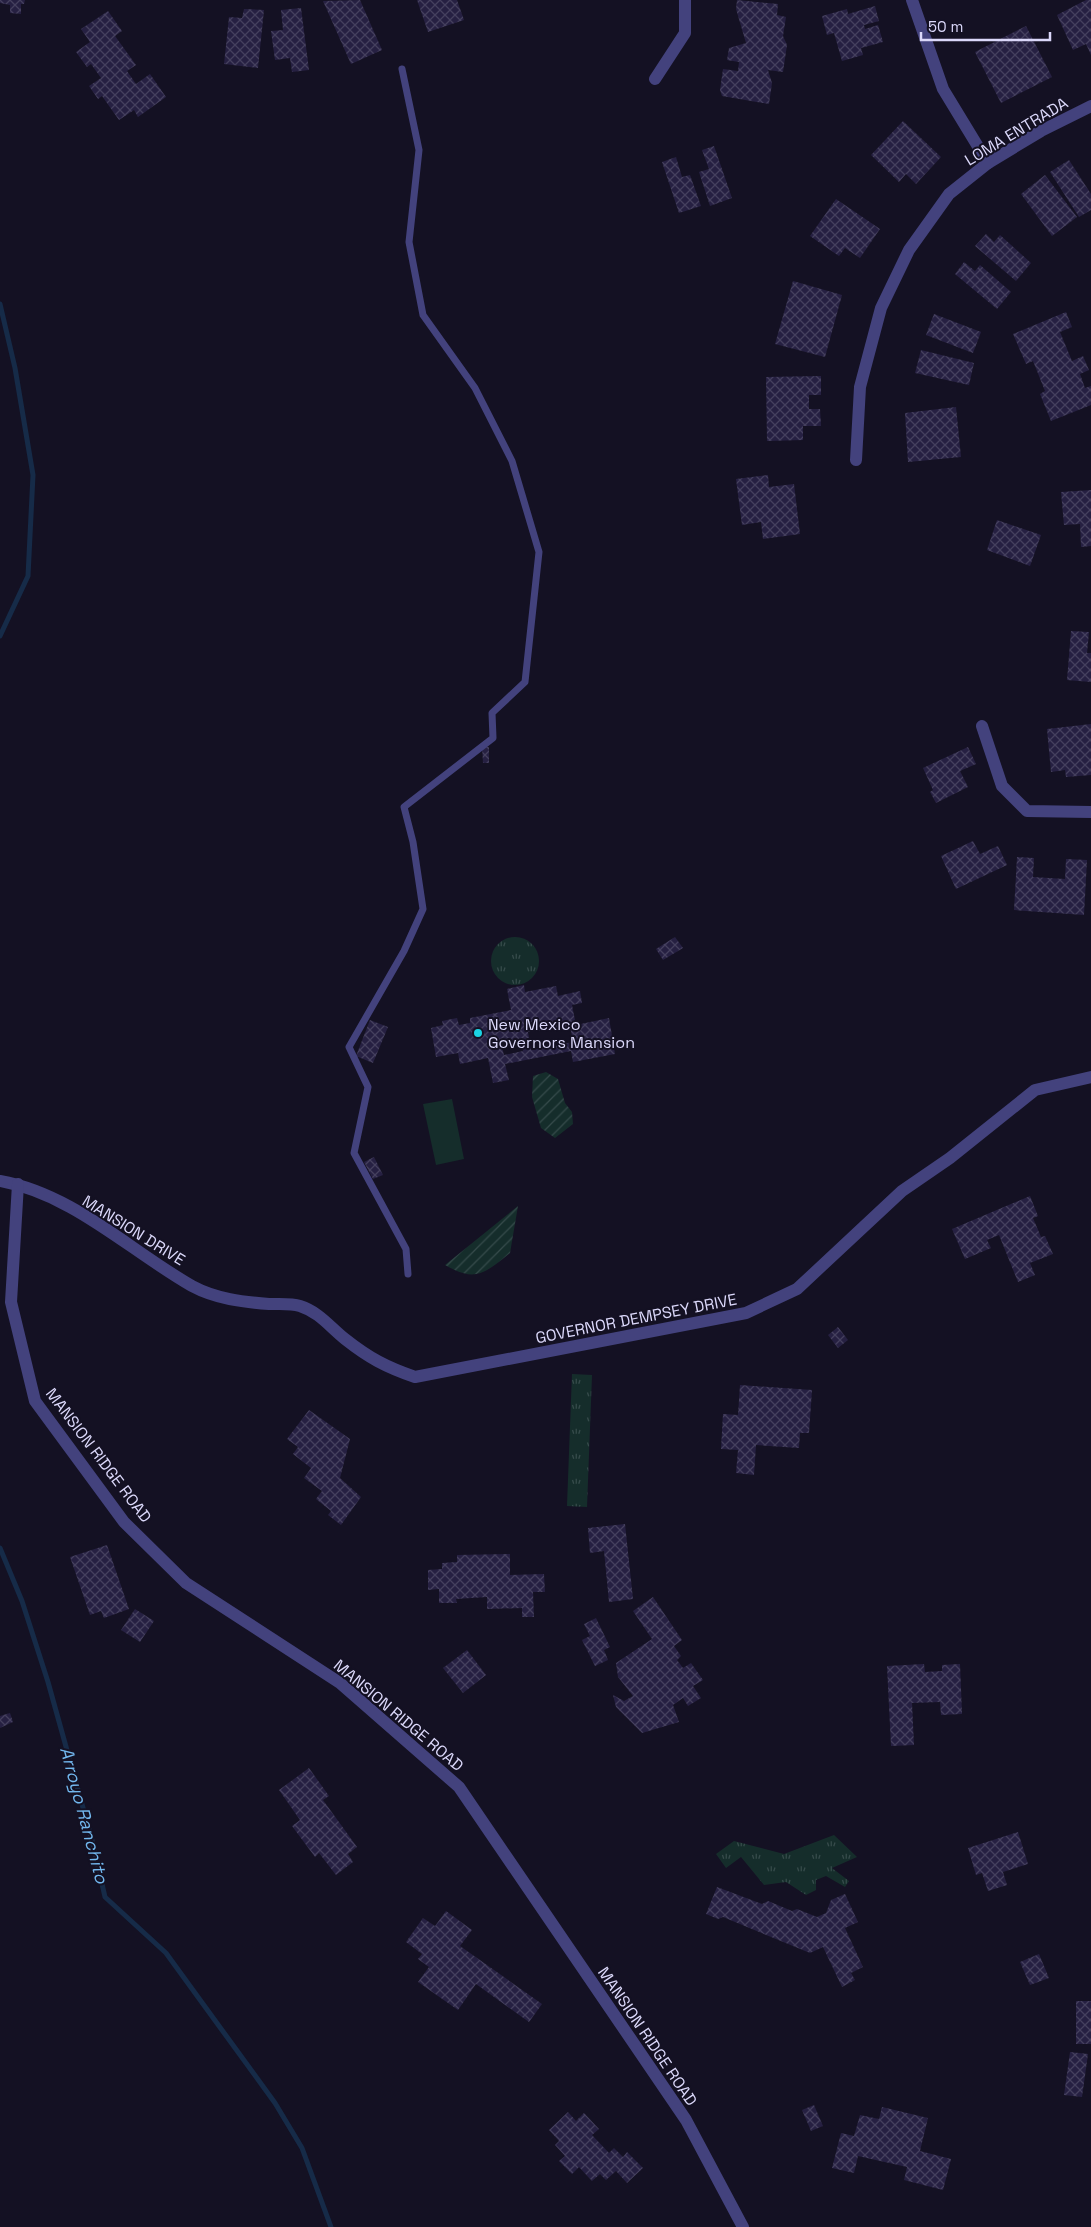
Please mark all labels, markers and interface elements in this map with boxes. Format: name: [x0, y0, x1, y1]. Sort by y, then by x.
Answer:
scale bar: [921, 10, 1050, 42]
text: 50 m: [928, 17, 963, 36]
street label: LOMA ENTRADA: [961, 92, 1072, 170]
place label: New Mexico Governors Mansion: [488, 1014, 635, 1053]
marker: New Mexico Governors Mansion: [472, 1027, 484, 1039]
street label: MANSION DRIVE: [78, 1190, 189, 1270]
street label: GOVERNOR DEMPSEY DRIVE: [534, 1289, 739, 1348]
street label: MANSION RIDGE ROAD: [41, 1384, 156, 1527]
street label: MANSION RIDGE ROAD: [329, 1655, 468, 1776]
water label: Arroyo Ranchito: [55, 1744, 114, 1887]
street label: MANSION RIDGE ROAD: [593, 1963, 702, 2110]

